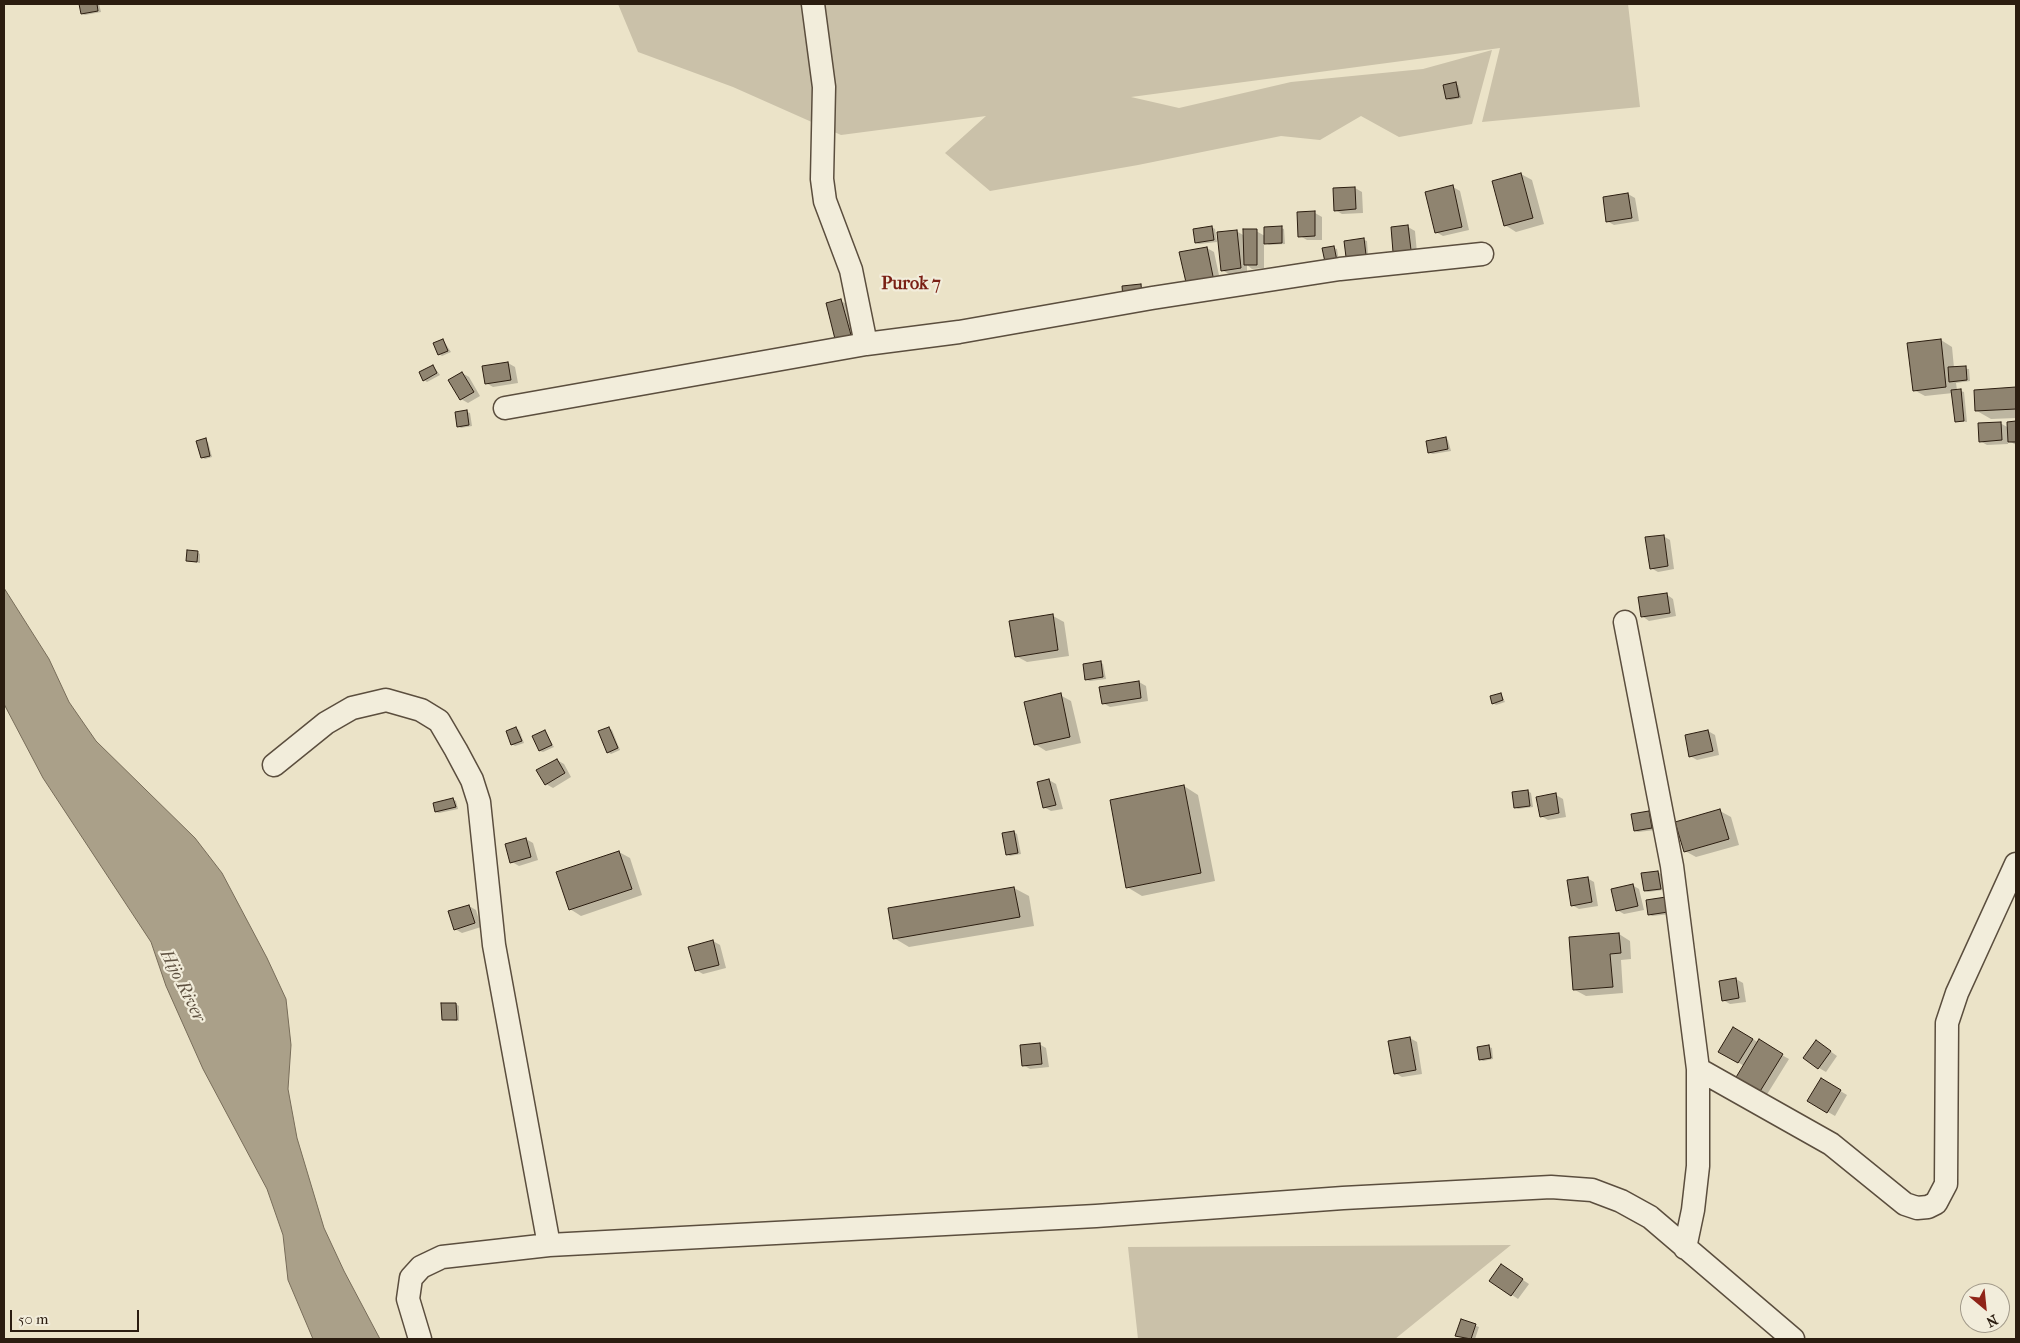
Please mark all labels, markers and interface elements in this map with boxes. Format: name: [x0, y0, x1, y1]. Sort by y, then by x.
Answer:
district label: Purok 7: [881, 274, 941, 296]
water label: Hijo River: [155, 946, 209, 1026]
north arrow: [1960, 1283, 2010, 1333]
scale bar: [12, 1300, 141, 1332]
text: 50 m: [18, 1310, 48, 1328]
text: N: [1983, 1311, 2000, 1331]

